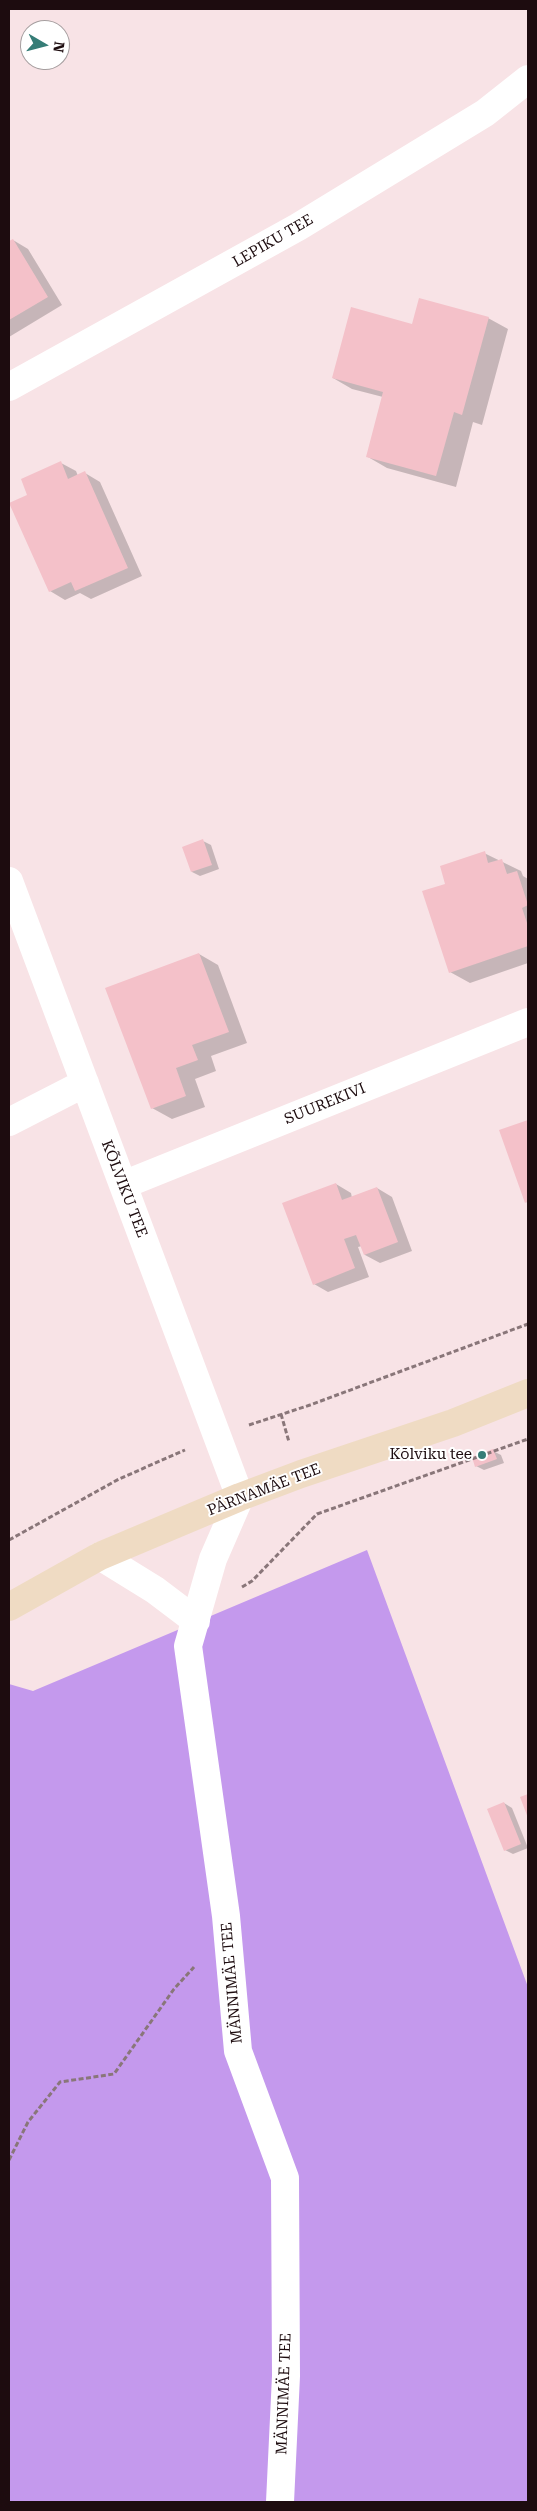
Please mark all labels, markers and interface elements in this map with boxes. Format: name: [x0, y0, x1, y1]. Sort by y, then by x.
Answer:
north arrow: [20, 20, 70, 70]
text: N: [50, 40, 68, 53]
street label: LEPIKU TEE: [230, 211, 316, 271]
street label: SUUREKIVI: [282, 1080, 368, 1128]
street label: KÕLVIKU TEE: [97, 1138, 151, 1240]
place label: Kõlviku tee: [390, 1446, 472, 1464]
marker: Kõlviku tee: [476, 1449, 488, 1461]
street label: PÄRNAMÄE TEE: [205, 1460, 323, 1520]
street label: MÄNNIMÄE TEE: [218, 1922, 246, 2044]
street label: MÄNNIMÄE TEE: [273, 2333, 295, 2455]

